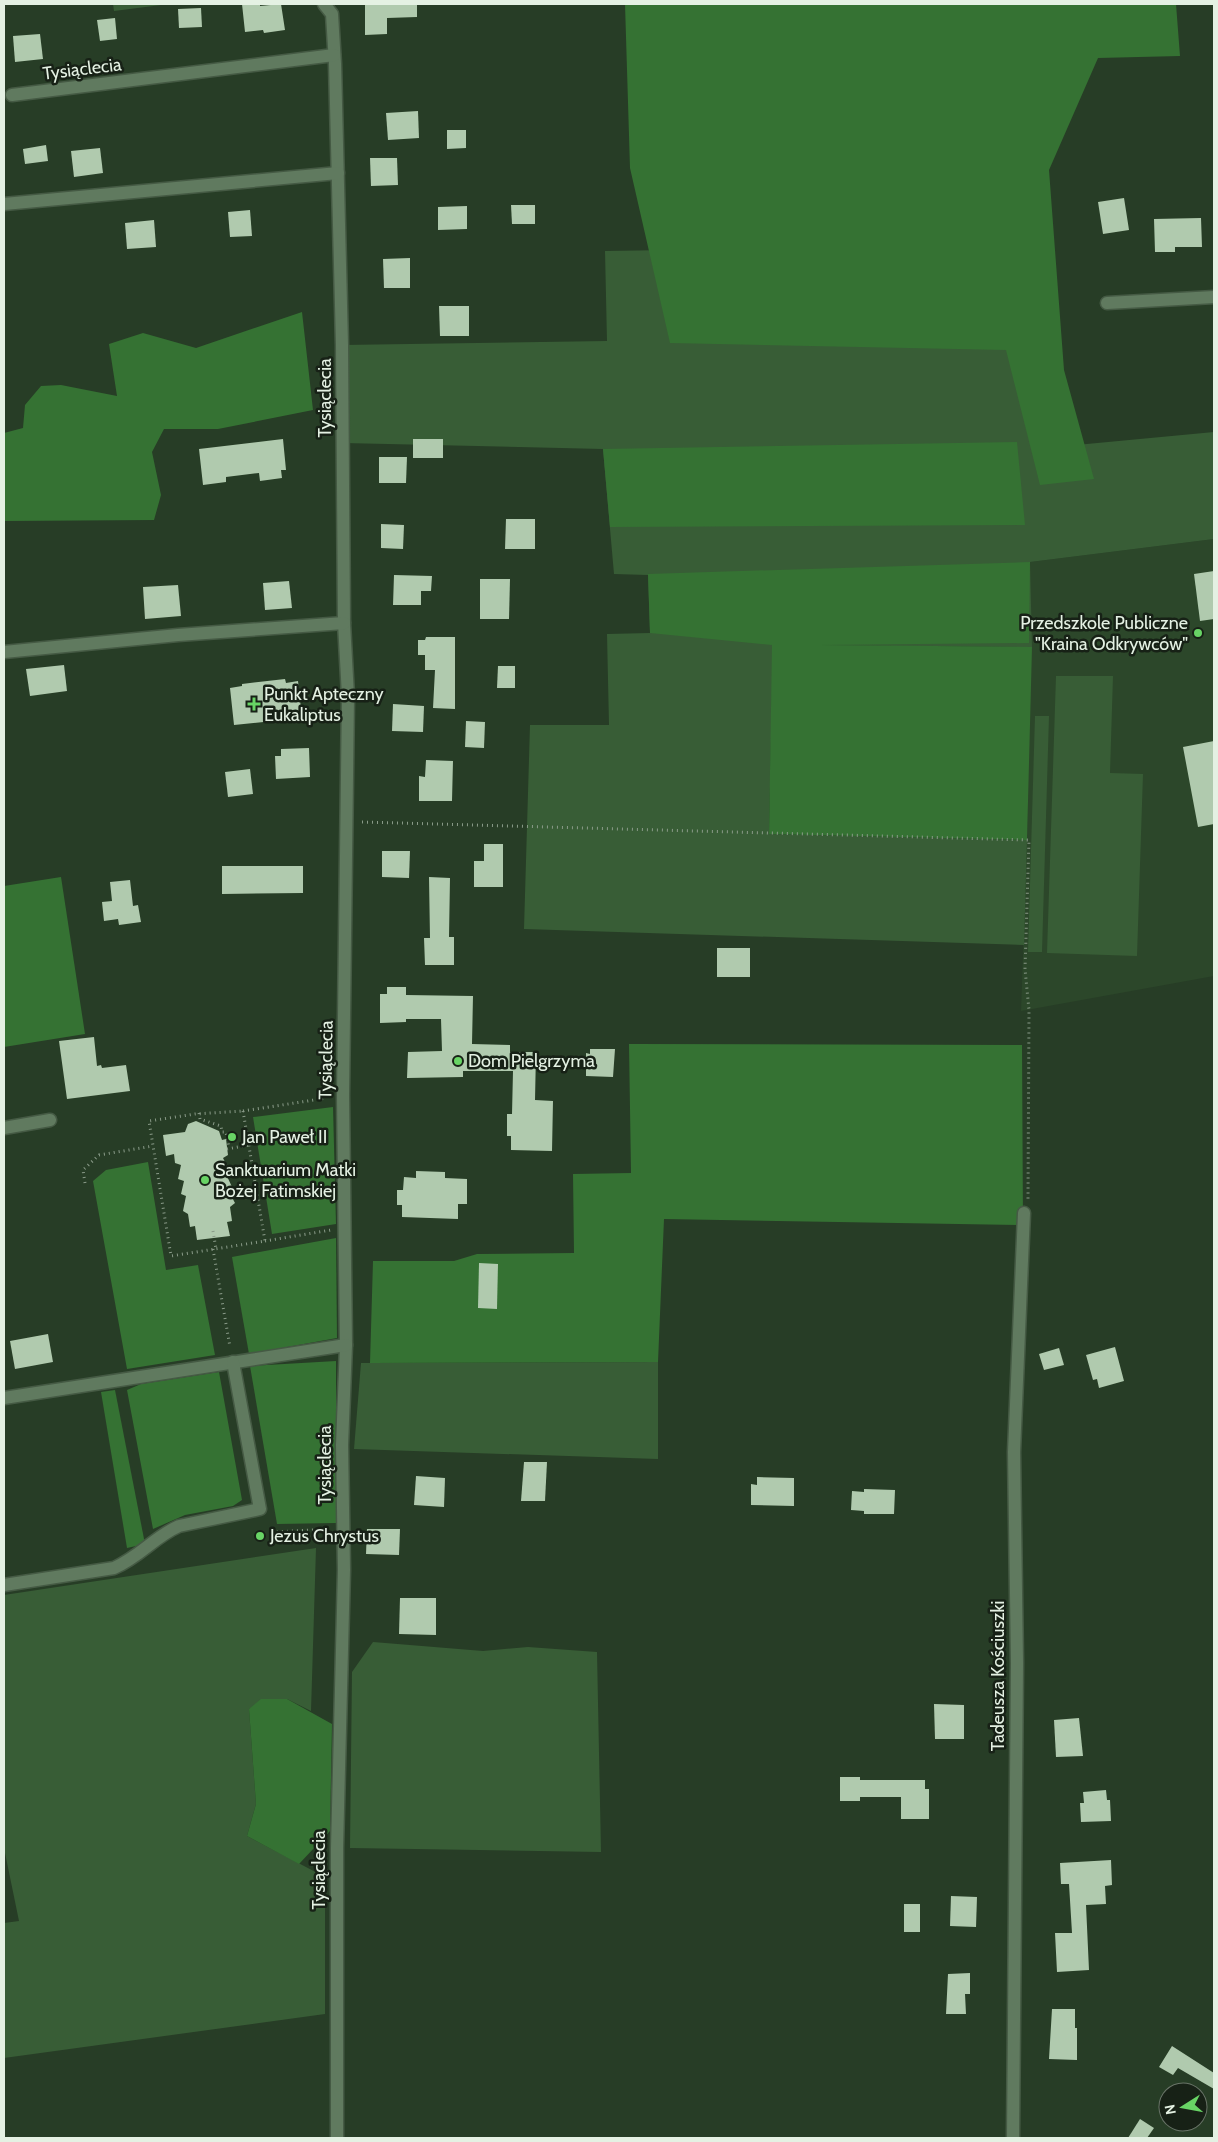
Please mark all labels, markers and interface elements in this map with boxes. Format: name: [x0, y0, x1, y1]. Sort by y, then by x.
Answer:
street label: Tysiąclecia: [41, 53, 123, 85]
street label: Tysiąclecia: [314, 358, 336, 438]
place label: Przedszkole Publiczne "Kraina Odkrywców": [1020, 612, 1188, 655]
marker: Przedszkole Publiczne "Kraina Odkrywców": [1192, 627, 1204, 639]
place label: Punkt Apteczny Eukaliptus: [264, 683, 384, 726]
marker: Punkt Apteczny Eukaliptus: [248, 698, 260, 710]
street label: Tysiąclecia: [314, 1020, 338, 1100]
place label: Dom Pielgrzyma: [468, 1050, 595, 1072]
marker: Dom Pielgrzyma: [452, 1055, 464, 1067]
place label: Jan Paweł II: [241, 1126, 327, 1148]
marker: Jan Paweł II: [226, 1131, 238, 1143]
place label: Sanktuarium Matki Bożej Fatimskiej: [215, 1159, 356, 1202]
marker: Sanktuarium Matki Bożej Fatimskiej: [199, 1174, 211, 1186]
street label: Tysiąclecia: [314, 1425, 336, 1505]
place label: Jezus Chrystus: [269, 1525, 379, 1547]
marker: Jezus Chrystus: [254, 1530, 266, 1542]
street label: Tadeusza Kościuszki: [987, 1601, 1009, 1751]
street label: Tysiąclecia: [308, 1830, 330, 1910]
north arrow: [1158, 2082, 1208, 2132]
text: N: [1160, 2103, 1180, 2116]

